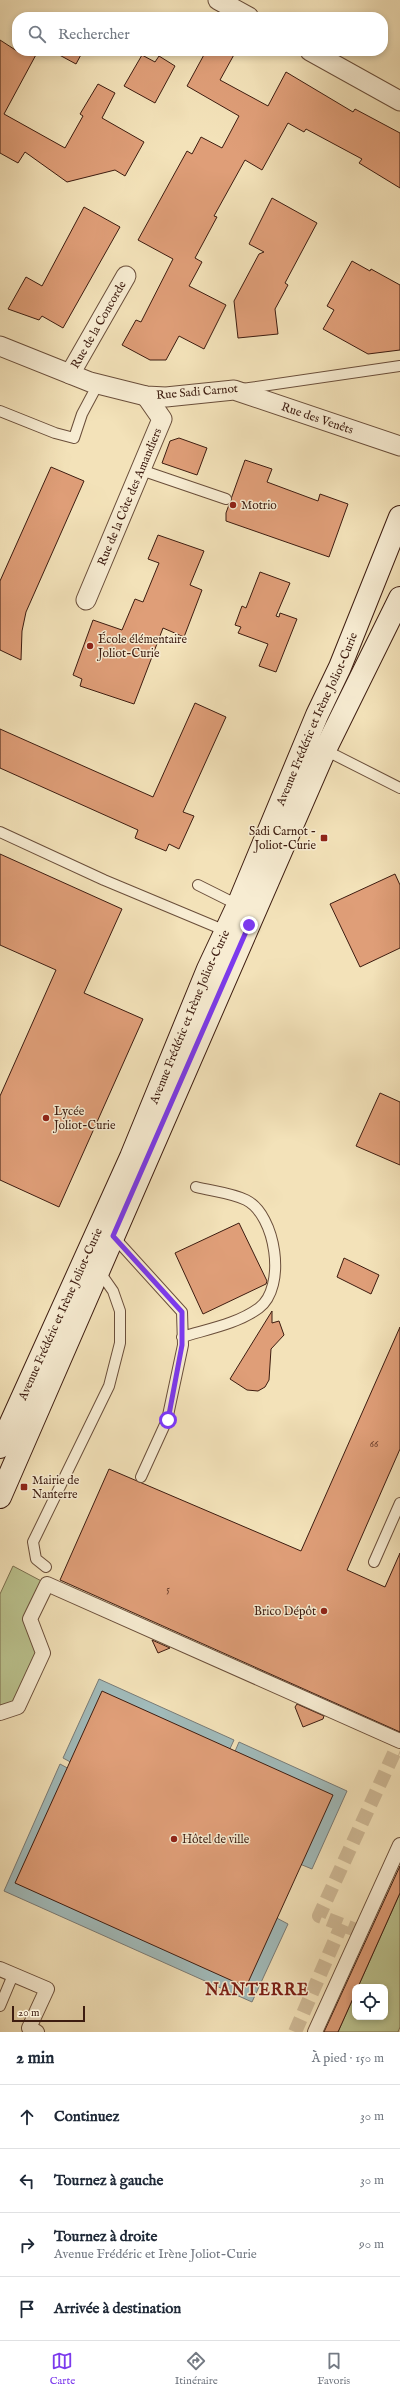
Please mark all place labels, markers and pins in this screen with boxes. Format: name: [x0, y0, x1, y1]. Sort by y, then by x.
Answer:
place label: Motrio: [241, 498, 277, 513]
marker: Motrio: [228, 500, 238, 510]
place label: École élémentaire Joliot-Curie: [96, 631, 188, 662]
marker: École élémentaire Joliot-Curie: [85, 641, 95, 651]
place label: Sadi Carnot - Joliot-Curie: [249, 824, 316, 854]
marker: Sadi Carnot - Joliot-Curie: [319, 833, 329, 843]
place label: Lycée Joliot-Curie: [52, 1104, 116, 1134]
marker: Lycée Joliot-Curie: [41, 1113, 51, 1123]
place label: Mairie de Nanterre: [32, 1473, 80, 1502]
marker: Mairie de Nanterre: [19, 1482, 29, 1492]
place label: Brico Dépôt: [254, 1604, 316, 1620]
marker: Brico Dépôt: [319, 1606, 329, 1616]
place label: Hôtel de ville: [182, 1832, 250, 1847]
marker: Hôtel de ville: [169, 1834, 179, 1844]

